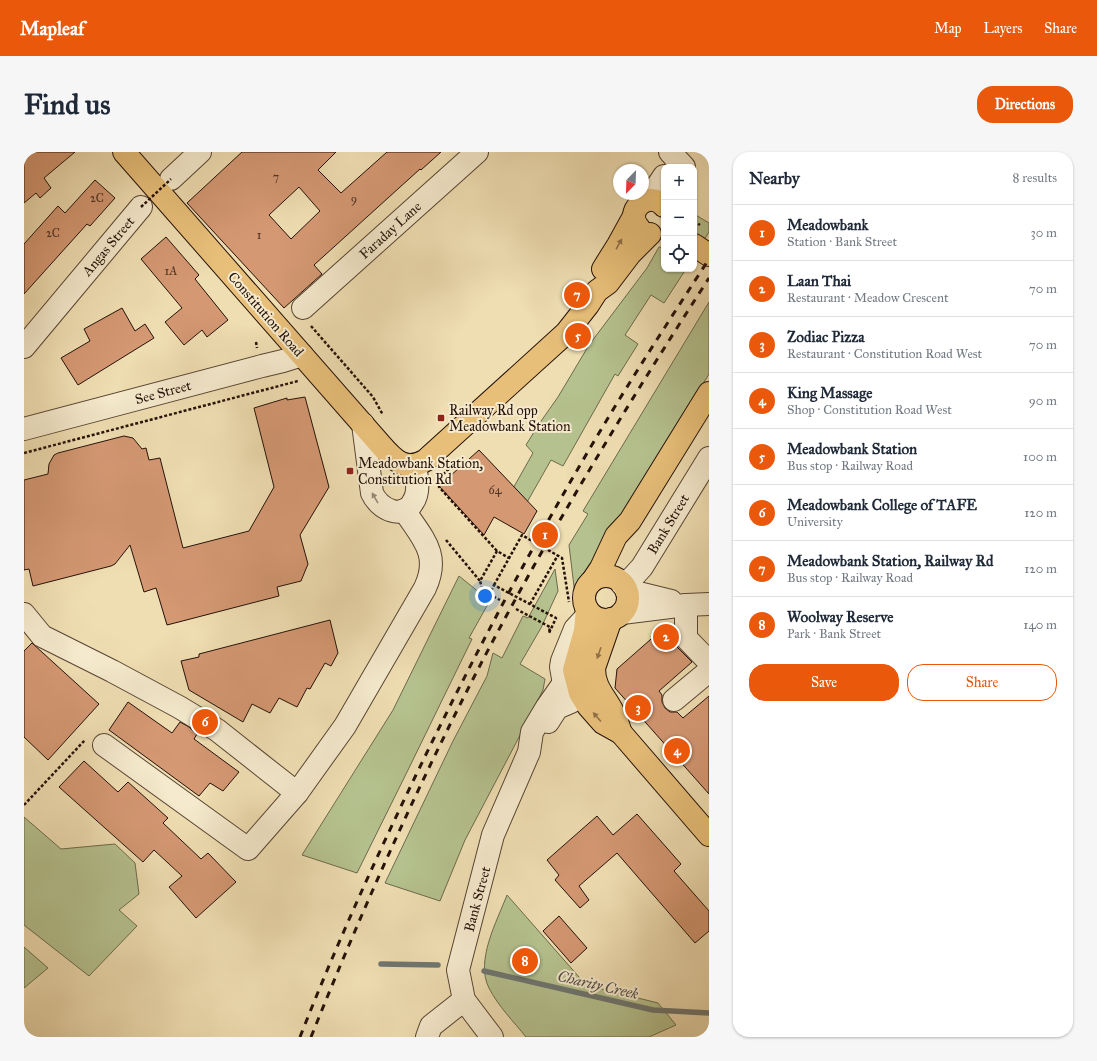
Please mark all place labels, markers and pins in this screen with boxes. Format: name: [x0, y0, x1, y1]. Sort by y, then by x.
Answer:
pin: 7: [564, 280, 590, 310]
pin: 5: [565, 321, 591, 351]
place label: Railway Rd opp Meadowbank Station: [449, 402, 571, 435]
marker: Railway Rd opp Meadowbank Station: [436, 413, 446, 423]
place label: Meadowbank Station, Constitution Rd: [358, 455, 484, 488]
marker: Meadowbank Station, Constitution Rd: [345, 466, 355, 476]
pin: 1: [532, 520, 558, 550]
pin: 2: [653, 622, 679, 652]
pin: 3: [625, 693, 651, 723]
pin: 6: [192, 707, 218, 737]
pin: 4: [664, 736, 690, 766]
pin: 8: [512, 946, 538, 976]

